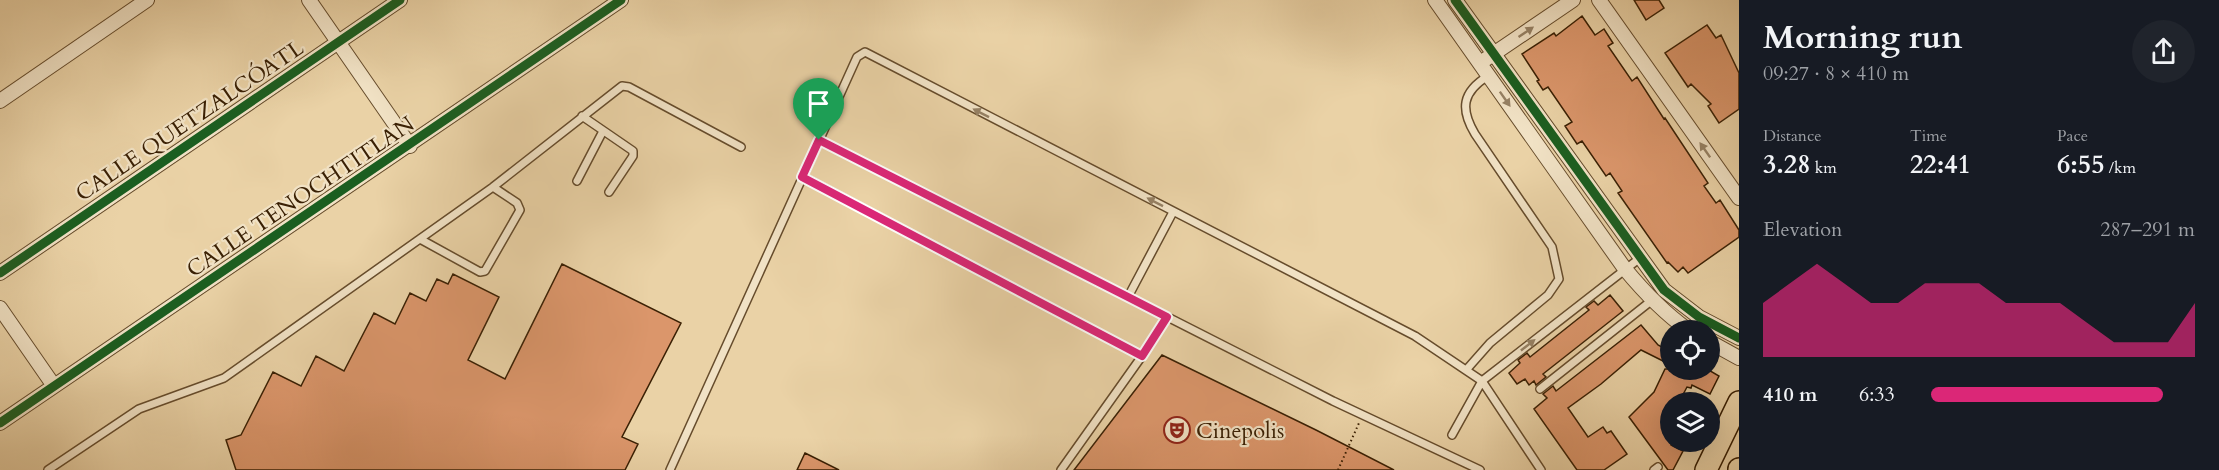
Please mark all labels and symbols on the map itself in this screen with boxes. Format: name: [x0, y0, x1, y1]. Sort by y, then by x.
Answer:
one-way arrow: [1517, 26, 1534, 37]
street label: CALLE QUETZALCÓATL: [70, 33, 310, 208]
pin: [793, 78, 844, 140]
one-way arrow: [1498, 92, 1510, 107]
street label: CALLE TENOCHTITLAN: [181, 109, 421, 284]
one-way arrow: [973, 109, 990, 118]
one-way arrow: [1700, 142, 1711, 158]
one-way arrow: [1146, 197, 1163, 207]
one-way arrow: [1520, 338, 1536, 351]
theatre icon: Cinepolis: [1162, 415, 1192, 445]
place label: Cinepolis: [1196, 416, 1284, 446]

